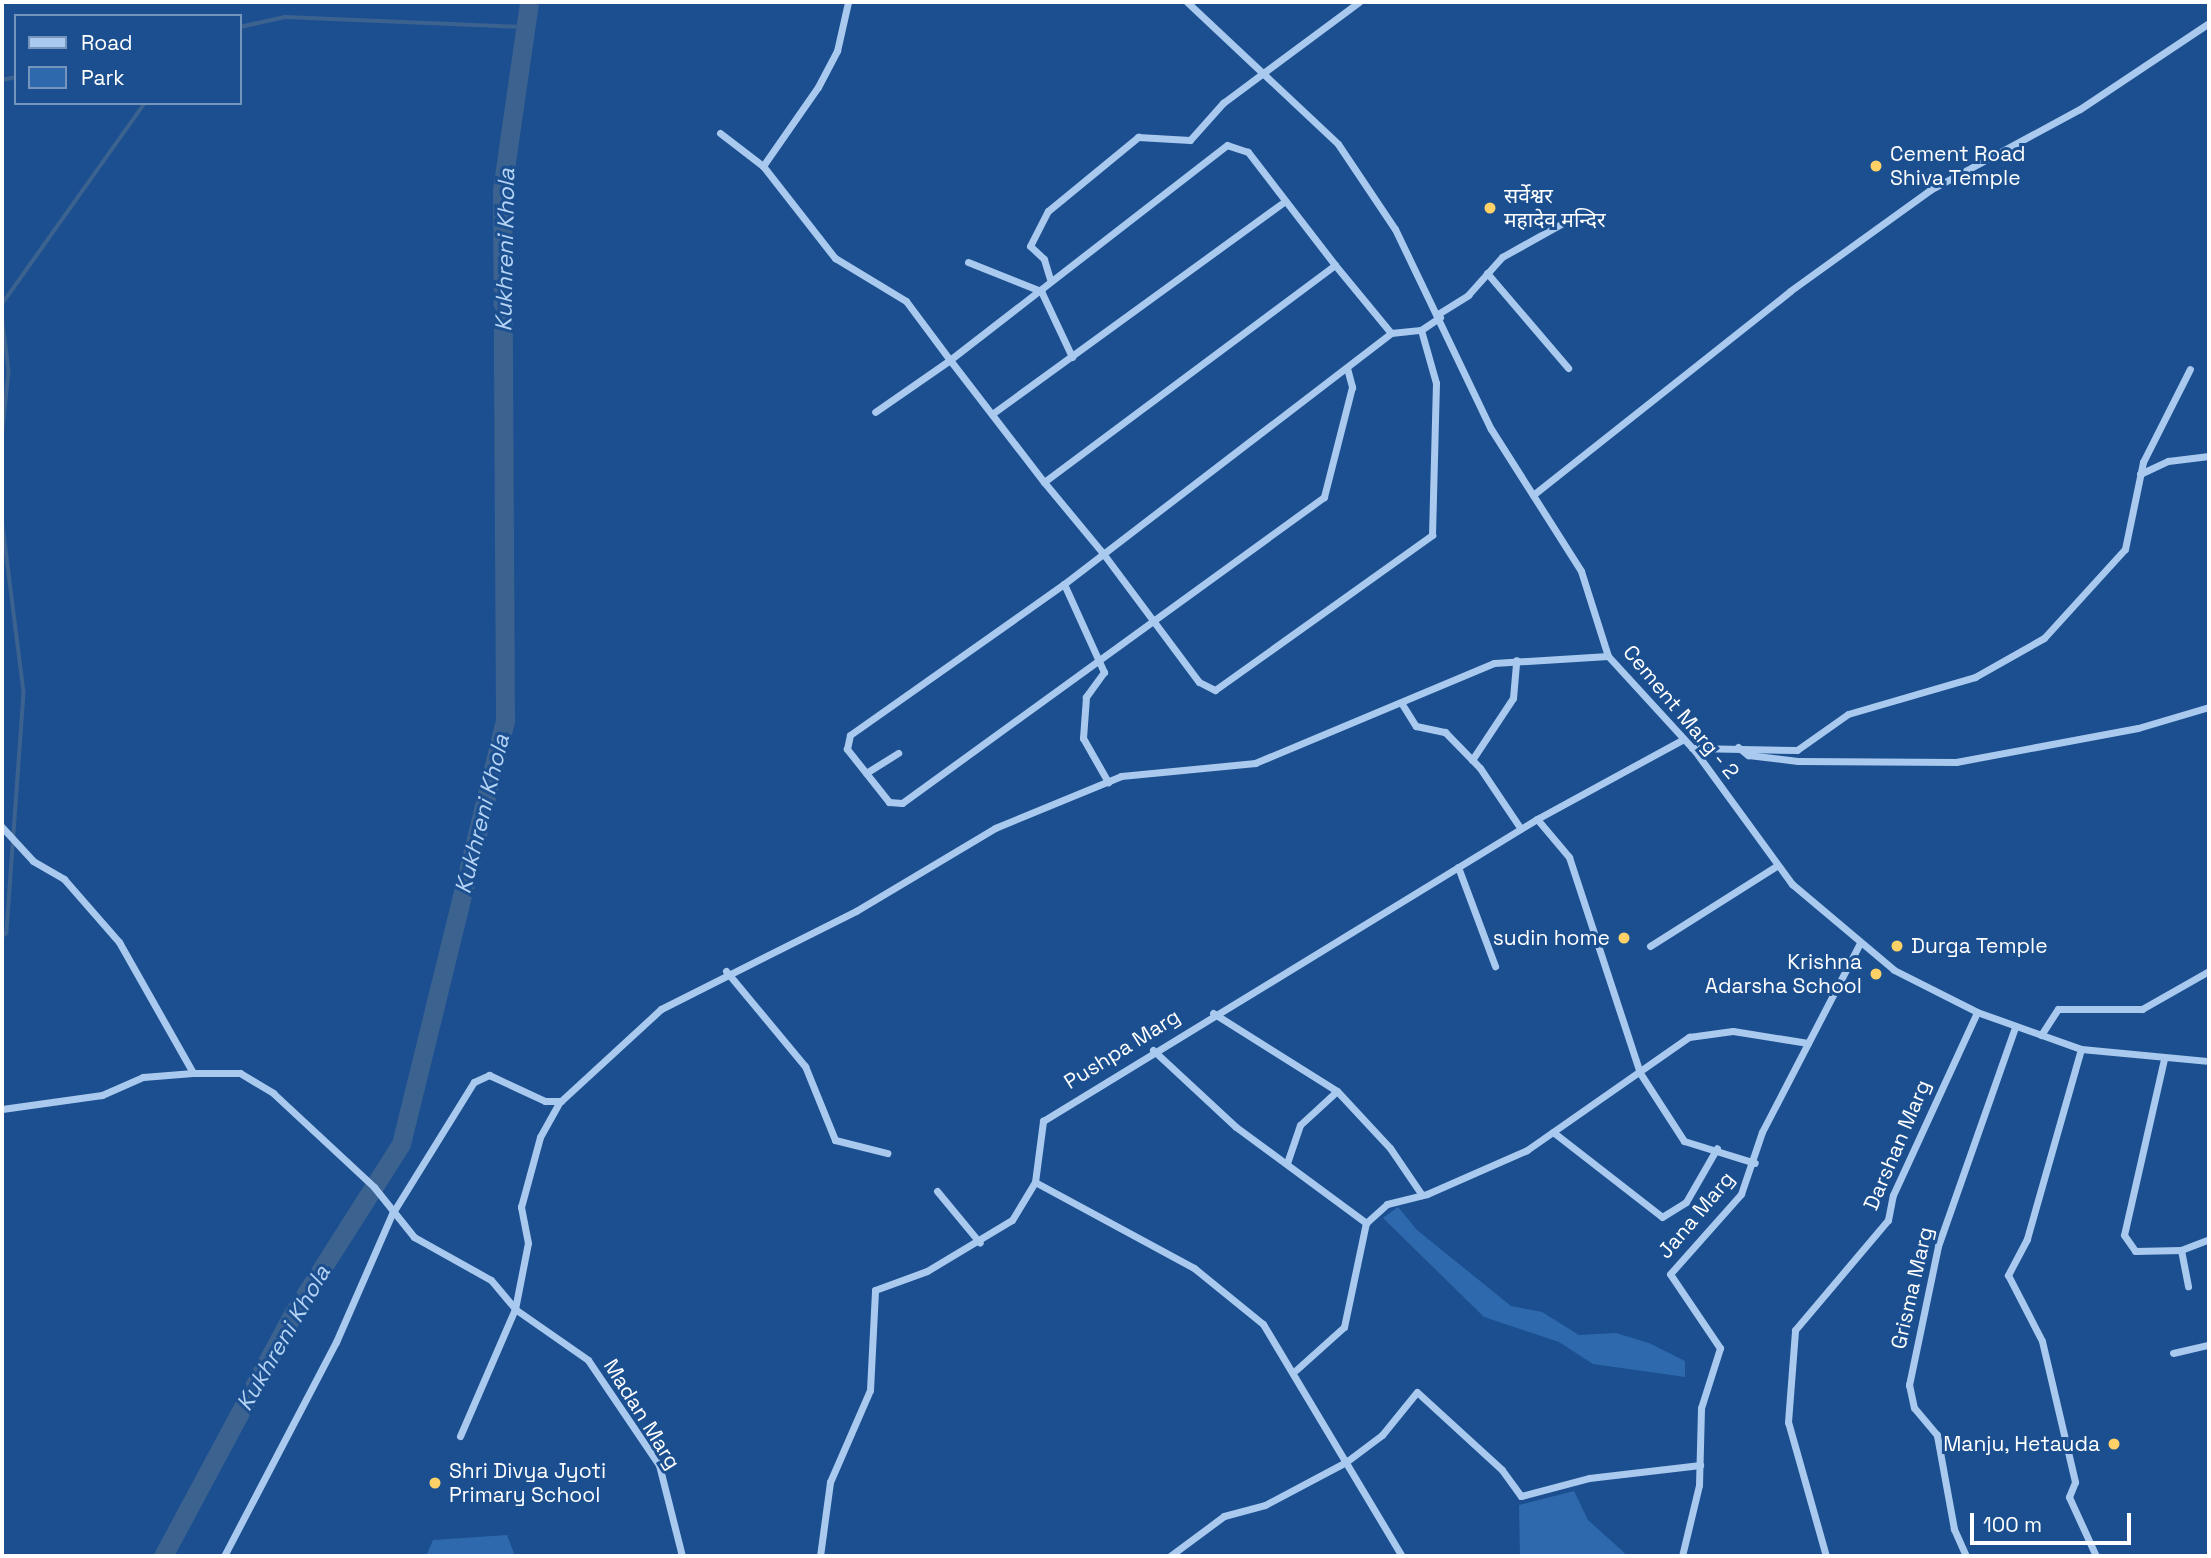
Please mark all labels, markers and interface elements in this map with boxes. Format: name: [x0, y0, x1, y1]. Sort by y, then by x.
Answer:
legend: [14, 14, 242, 105]
text: Road: [81, 29, 133, 56]
text: Park: [81, 64, 125, 91]
place label: Cement Road Shiva Temple: [1890, 141, 2026, 191]
marker: Cement Road Shiva Temple: [1868, 158, 1884, 174]
water label: Kukhreni Khola: [490, 168, 520, 332]
place label: सर्वेश्वर महादेव मन्दिर: [1504, 183, 1606, 233]
marker: सर्वेश्वर महादेव मन्दिर: [1482, 200, 1498, 216]
street label: Cement Marg - 2: [1617, 639, 1745, 785]
water label: Kukhreni Khola: [449, 732, 515, 896]
place label: sudin home: [1493, 925, 1610, 951]
marker: sudin home: [1616, 930, 1632, 946]
place label: Durga Temple: [1911, 933, 2048, 959]
marker: Durga Temple: [1889, 938, 1905, 954]
place label: Krishna Adarsha School: [1705, 949, 1862, 999]
marker: Krishna Adarsha School: [1868, 966, 1884, 982]
street label: Pushpa Marg: [1059, 1003, 1185, 1095]
street label: Darshan Marg: [1858, 1076, 1936, 1214]
street label: Jana Marg: [1652, 1166, 1740, 1264]
street label: Grisma Marg: [1886, 1224, 1938, 1352]
water label: Kukhreni Khola: [230, 1260, 336, 1416]
street label: Madan Marg: [598, 1354, 686, 1474]
place label: Manju, Hetauda: [1943, 1431, 2100, 1457]
marker: Manju, Hetauda: [2106, 1436, 2122, 1452]
place label: Shri Divya Jyoti Primary School: [449, 1458, 606, 1508]
marker: Shri Divya Jyoti Primary School: [427, 1475, 443, 1491]
scale bar: [1973, 1498, 2134, 1542]
text: 100 m: [1983, 1511, 2042, 1538]

